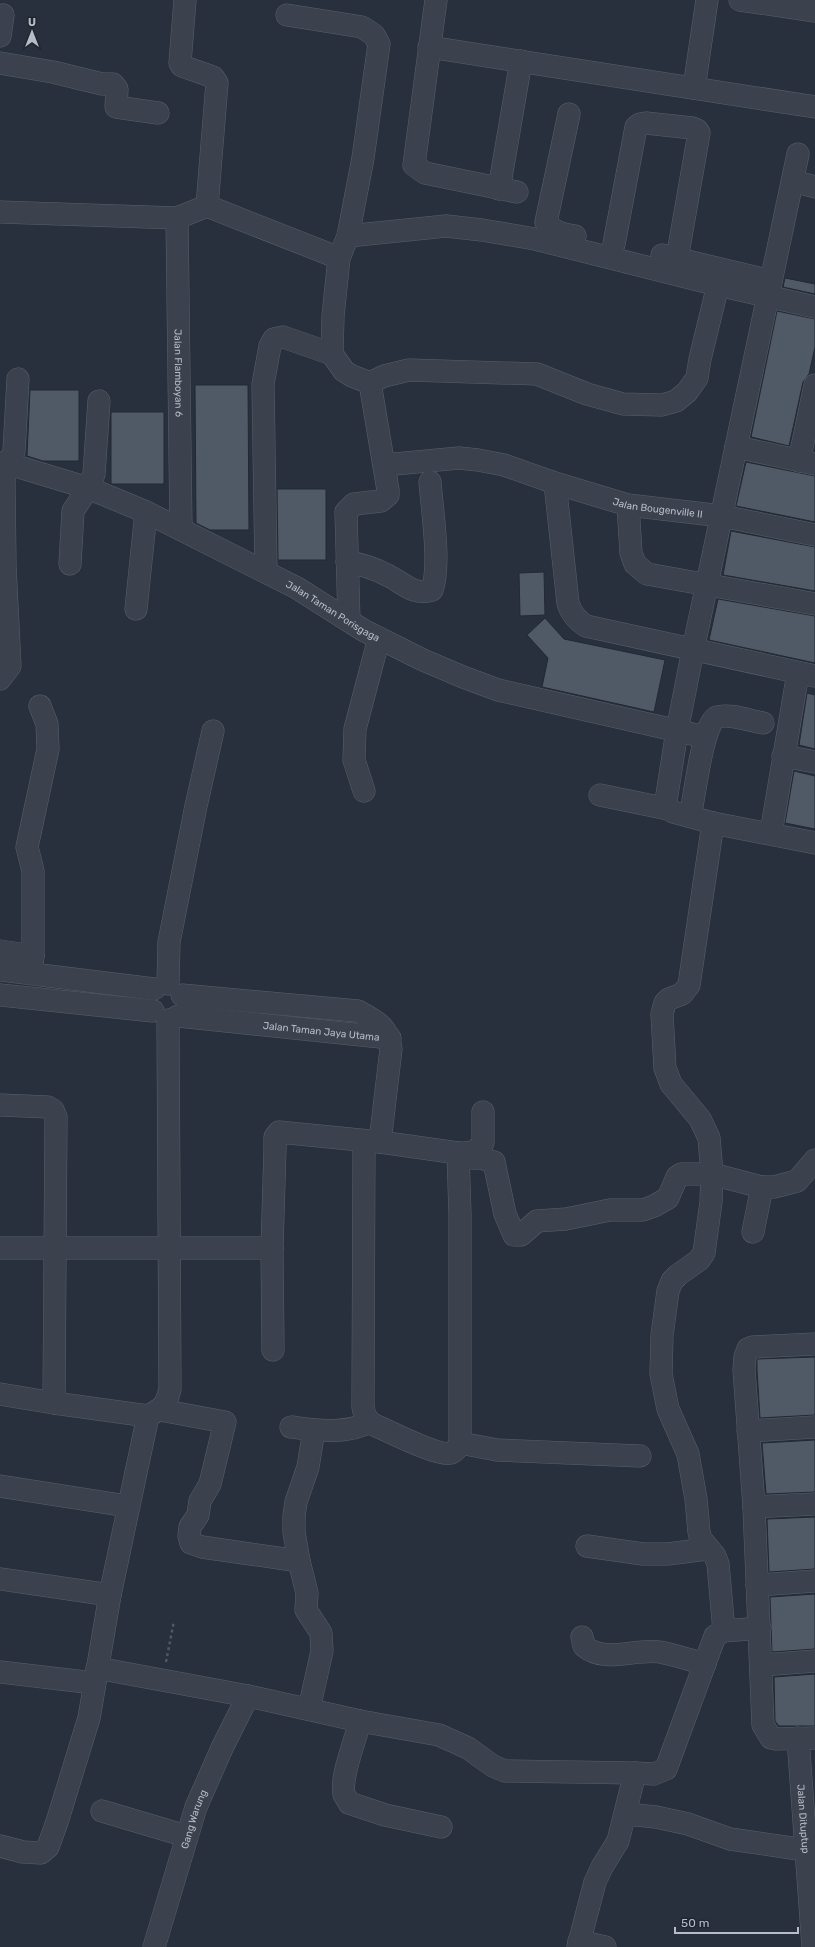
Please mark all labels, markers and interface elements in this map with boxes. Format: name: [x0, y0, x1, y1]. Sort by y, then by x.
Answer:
north arrow: [12, 12, 52, 52]
text: U: [28, 16, 36, 29]
street label: Jalan Flamboyan 6: [171, 329, 185, 417]
street label: Jalan Bougenville II: [611, 496, 703, 521]
street label: Jalan Taman Porisgaga: [284, 578, 382, 644]
street label: Jalan Taman Jaya Utama: [262, 1020, 380, 1044]
street label: Jalan Dituptup: [794, 1784, 811, 1854]
street label: Gang Warung: [179, 1788, 210, 1850]
scale bar: [675, 1909, 798, 1935]
text: 50 m: [681, 1916, 709, 1930]

